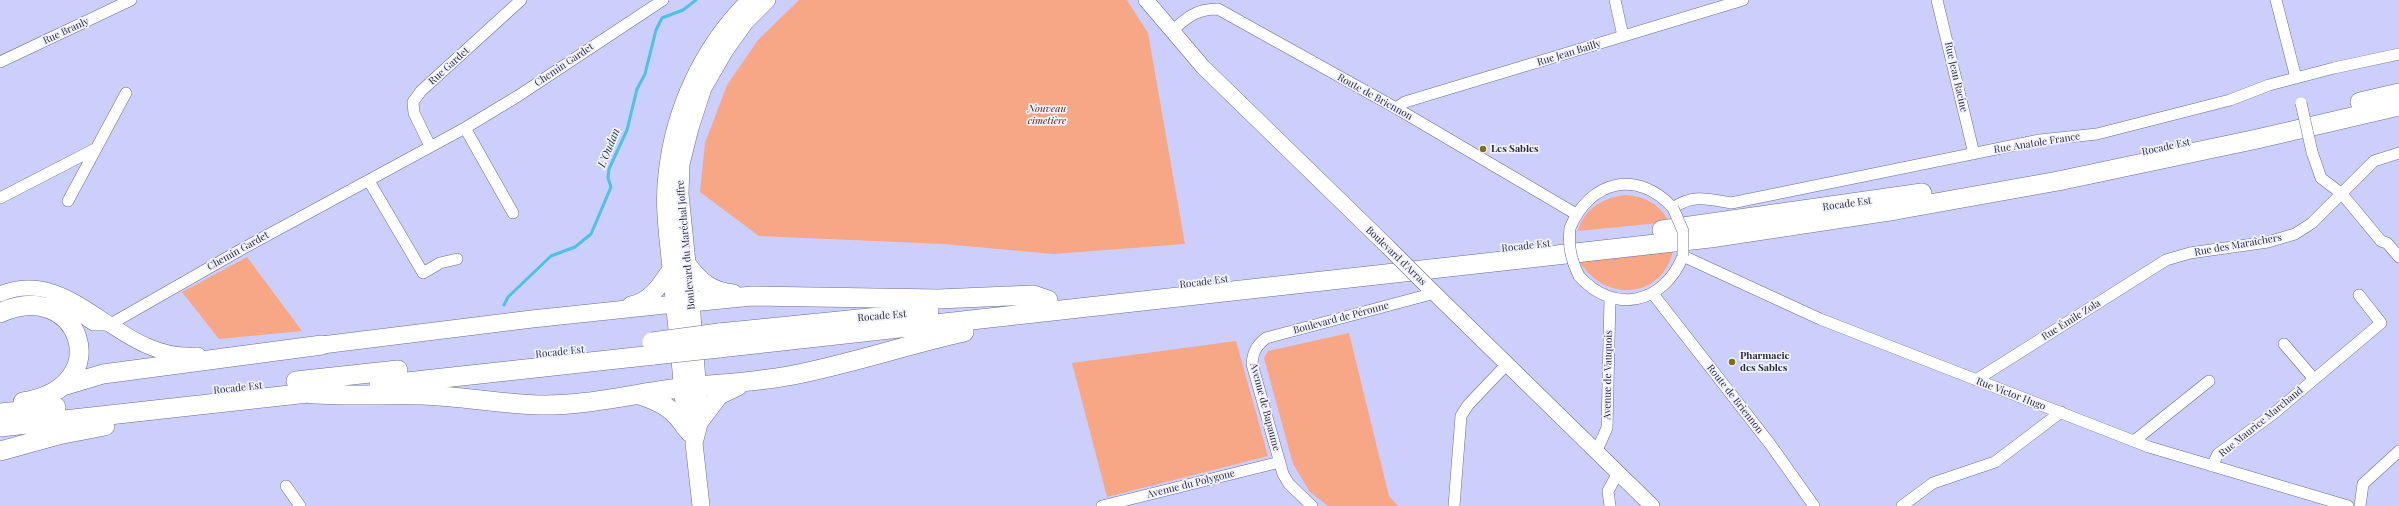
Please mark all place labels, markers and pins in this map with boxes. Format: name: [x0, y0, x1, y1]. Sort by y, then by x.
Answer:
place label: Les Sables: [1491, 143, 1539, 155]
marker: Les Sables: [1478, 144, 1488, 154]
place label: Pharmacie des Sables: [1740, 350, 1790, 374]
marker: Pharmacie des Sables: [1727, 357, 1737, 367]

